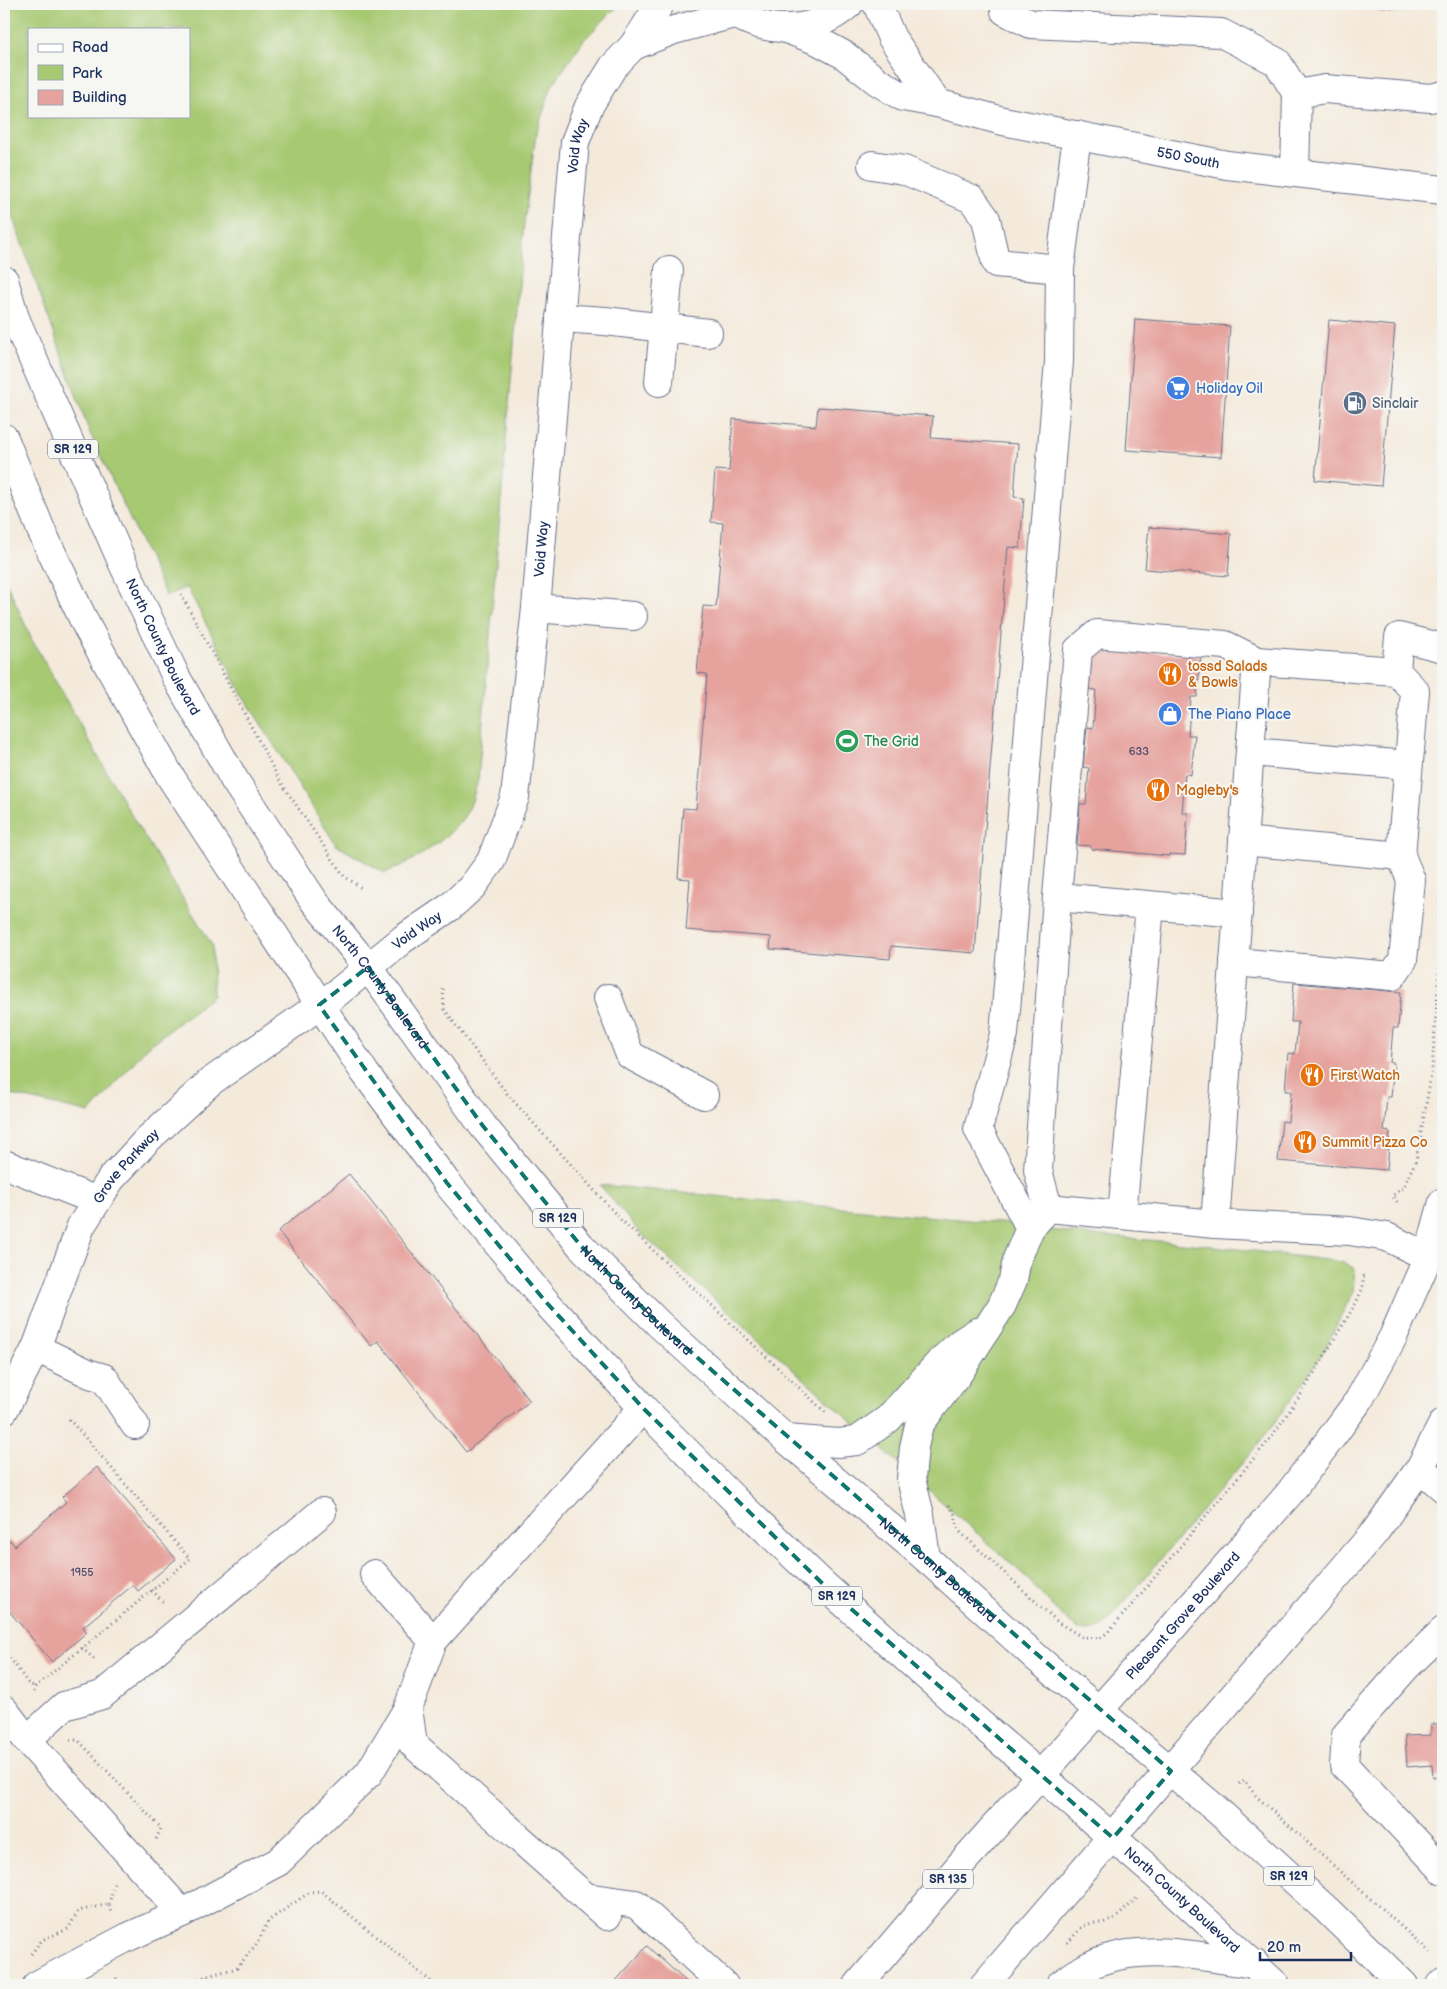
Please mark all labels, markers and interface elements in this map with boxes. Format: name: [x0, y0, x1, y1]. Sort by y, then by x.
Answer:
legend: [28, 28, 190, 118]
text: Road: [72, 38, 108, 57]
text: Park: [72, 64, 103, 83]
text: Building: [72, 88, 127, 107]
street label: Void Way: [564, 116, 593, 174]
street label: 550 South: [1155, 143, 1221, 172]
supermarket icon: Holiday Oil: [1165, 375, 1191, 401]
place label: Holiday Oil: [1196, 380, 1263, 397]
fuel station icon: Sinclair: [1342, 390, 1368, 416]
place label: Sinclair: [1372, 395, 1419, 412]
road number: SR 129: [48, 439, 98, 458]
street label: Void Way: [531, 520, 552, 578]
street label: North County Boulevard: [122, 576, 204, 718]
place label: tossd Salads & Bowls: [1188, 658, 1268, 691]
restaurant icon: tossd Salads & Bowls: [1157, 661, 1183, 687]
shop icon: The Piano Place: [1157, 701, 1183, 727]
place label: The Piano Place: [1188, 706, 1291, 723]
sports icon: The Grid: [834, 728, 860, 754]
place label: The Grid: [864, 733, 919, 750]
house number: 633: [1129, 745, 1149, 758]
restaurant icon: Magleby's: [1145, 777, 1171, 803]
place label: Magleby's: [1176, 782, 1239, 799]
street label: Void Way: [389, 907, 445, 953]
street label: North County Boulevard: [328, 922, 432, 1052]
restaurant icon: First Watch: [1299, 1062, 1325, 1088]
place label: First Watch: [1330, 1067, 1400, 1084]
street label: Grove Parkway: [90, 1125, 163, 1207]
restaurant icon: Summit Pizza Co: [1292, 1129, 1318, 1155]
place label: Summit Pizza Co: [1322, 1134, 1428, 1151]
road number: SR 129: [533, 1208, 583, 1228]
street label: North County Boulevard: [576, 1242, 696, 1359]
street label: North County Boulevard: [876, 1514, 1000, 1626]
street label: Pleasant Grove Boulevard: [1122, 1548, 1244, 1683]
house number: 1955: [70, 1566, 94, 1579]
road number: SR 129: [812, 1586, 862, 1605]
street label: North County Boulevard: [1120, 1843, 1243, 1957]
road number: SR 129: [1264, 1866, 1314, 1885]
road number: SR 135: [923, 1870, 973, 1888]
scale bar: [1260, 1929, 1351, 1961]
text: 20 m: [1267, 1938, 1301, 1957]

